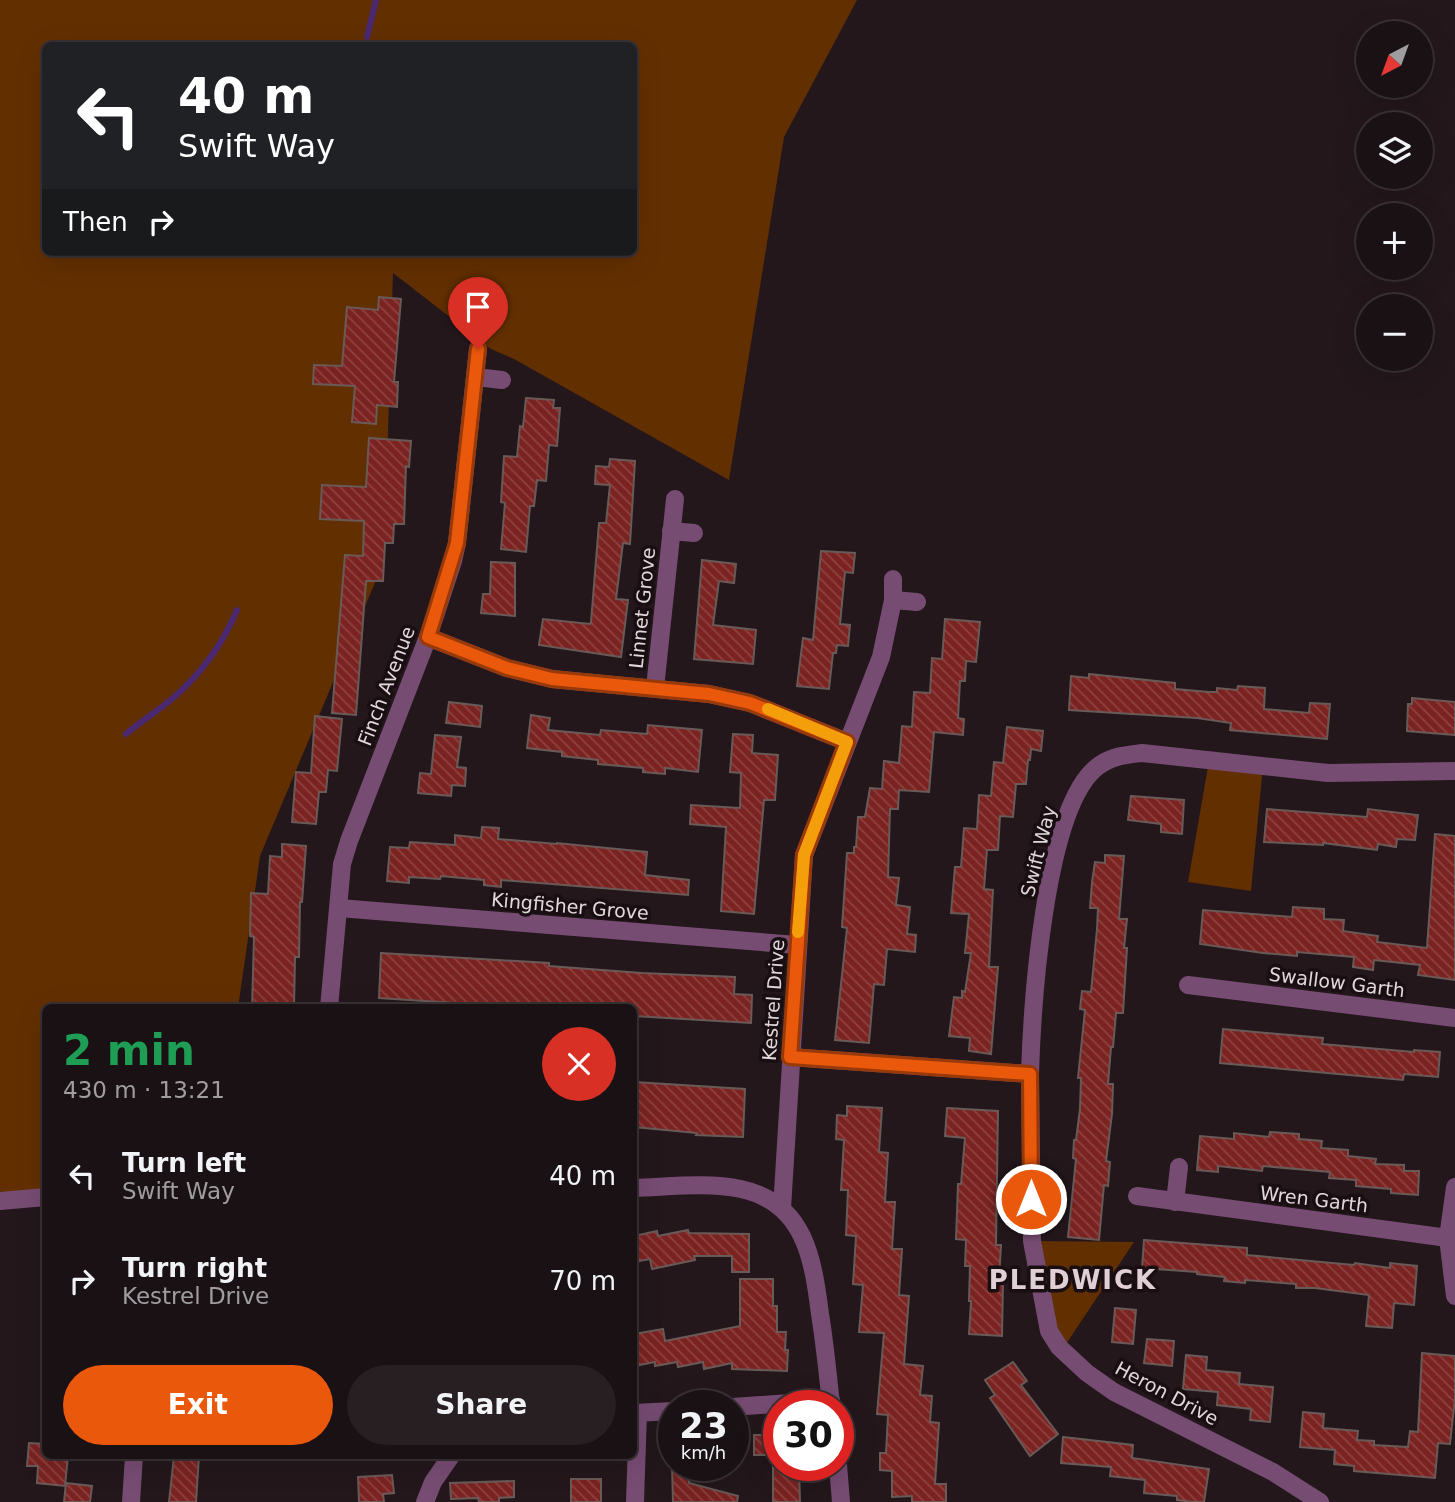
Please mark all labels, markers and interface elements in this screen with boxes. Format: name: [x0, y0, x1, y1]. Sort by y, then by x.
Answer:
north arrow: [1356, 21, 1433, 98]
map controls: [1356, 21, 1433, 371]
text: 40 m: [178, 68, 314, 125]
icon: left: [63, 70, 154, 161]
button: layers: [1356, 112, 1433, 189]
text: Swift Way: [178, 127, 335, 165]
icon: right: [142, 203, 180, 241]
button: +: [1356, 203, 1433, 280]
text: Then: [63, 207, 128, 237]
pin: [448, 277, 508, 349]
icon: arrive: [459, 288, 497, 326]
button: −: [1356, 294, 1433, 371]
street label: Linnet Grove: [625, 546, 659, 670]
street label: Finch Avenue: [353, 623, 419, 749]
street label: Swift Way: [1016, 803, 1060, 899]
street label: Kingfisher Grove: [490, 888, 650, 924]
street label: Kestrel Drive: [758, 939, 788, 1061]
street label: Swallow Garth: [1268, 963, 1406, 1001]
text: 2 min: [63, 1026, 195, 1075]
button: close: [542, 1027, 616, 1101]
text: 430 m · 13:21: [63, 1077, 225, 1103]
text: Turn left: [122, 1148, 246, 1178]
icon: left: [63, 1157, 101, 1195]
text: 40 m: [549, 1161, 616, 1191]
position arrow: [994, 1162, 1068, 1236]
text: Swift Way: [122, 1178, 235, 1204]
street label: Wren Garth: [1259, 1181, 1369, 1217]
text: Turn right: [122, 1253, 267, 1283]
icon: right: [63, 1262, 101, 1300]
district label: PLEDWICK: [989, 1265, 1157, 1295]
text: 70 m: [549, 1266, 616, 1296]
text: Kestrel Drive: [122, 1283, 269, 1309]
street label: Heron Drive: [1112, 1357, 1222, 1429]
button: Exit: [63, 1365, 333, 1445]
button: Share: [347, 1365, 616, 1445]
speed limit sign: 30: [763, 1390, 854, 1481]
text: 23: [679, 1406, 728, 1446]
text: km/h: [681, 1442, 726, 1463]

